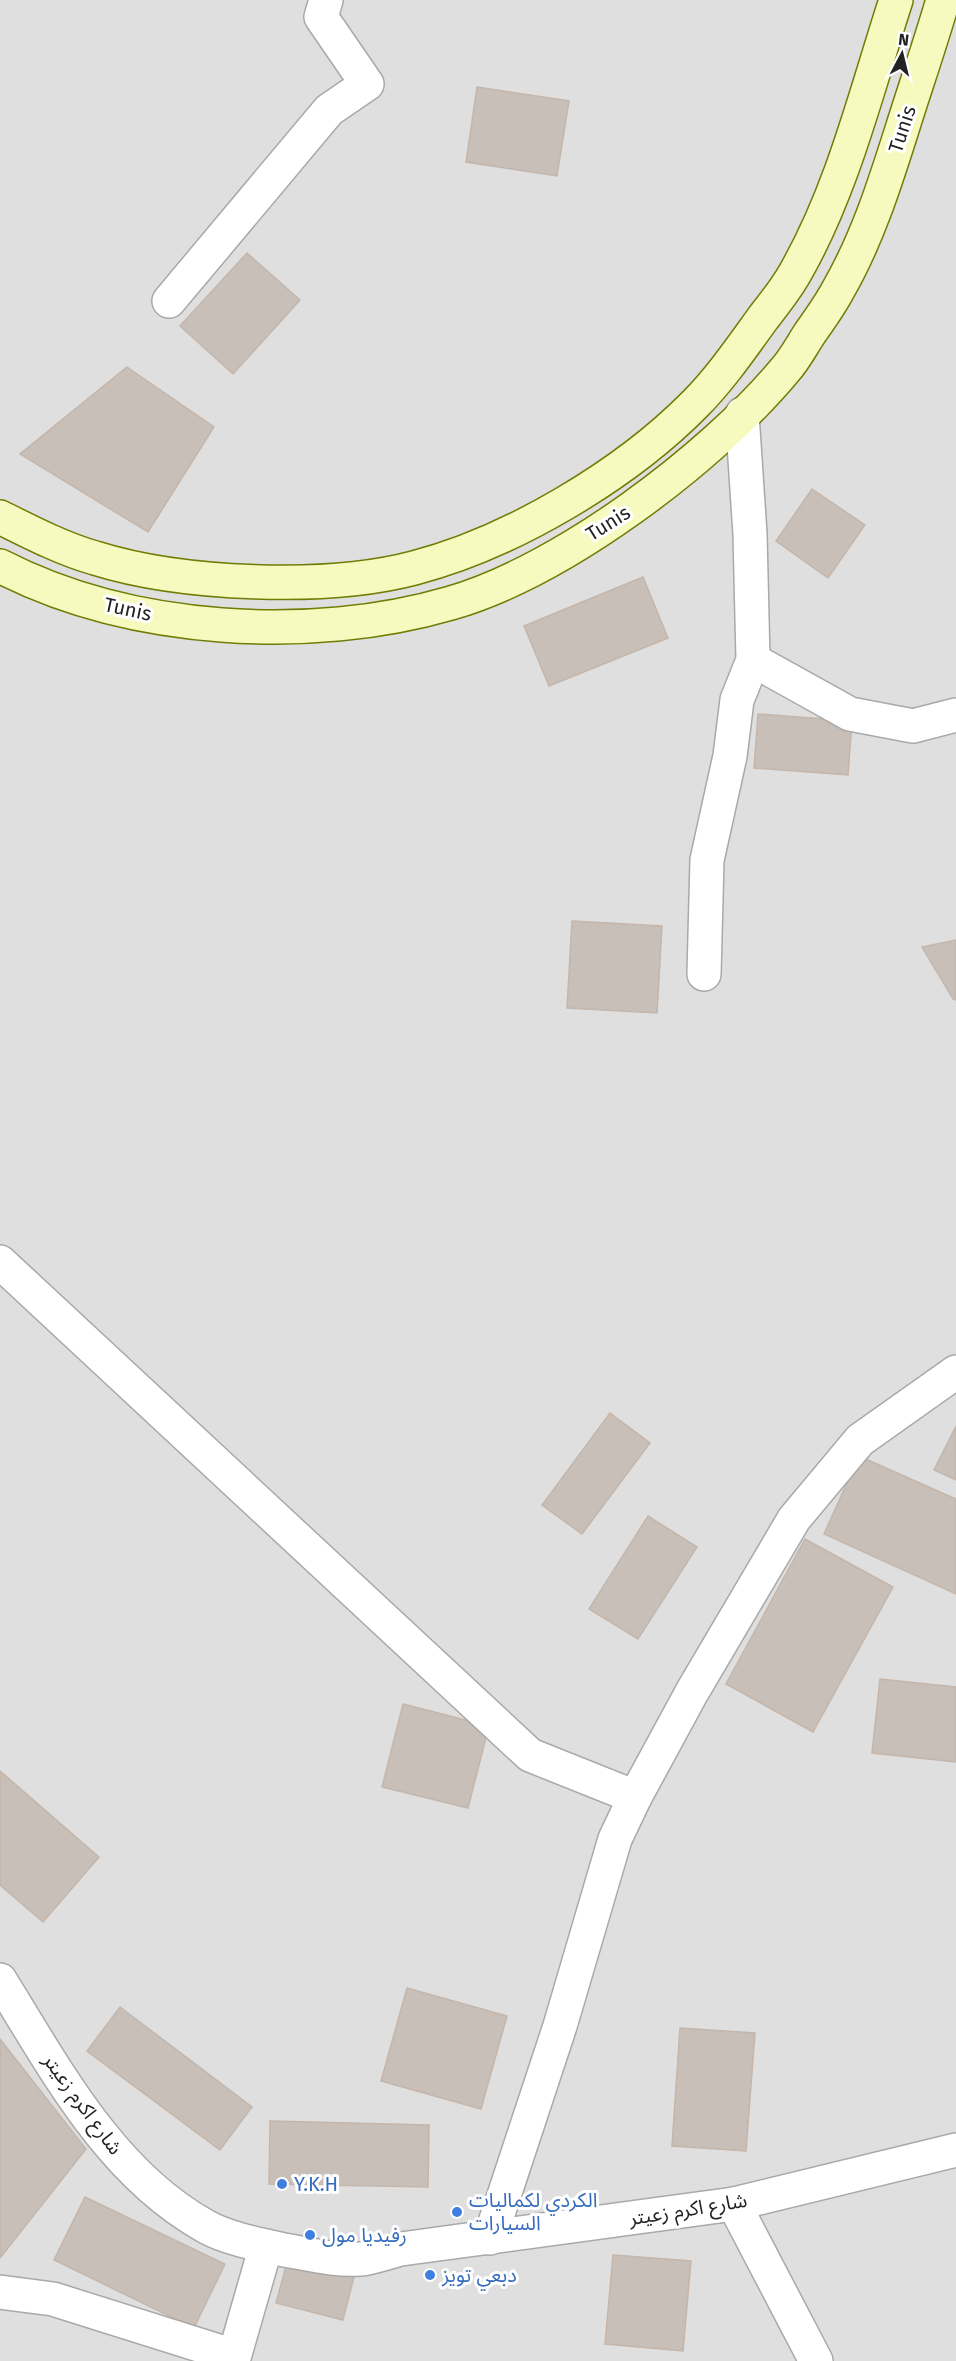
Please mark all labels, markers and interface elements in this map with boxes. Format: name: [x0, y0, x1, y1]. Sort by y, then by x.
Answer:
north arrow: [872, 24, 932, 84]
text: N: [897, 30, 910, 50]
street label: Tunis: [883, 103, 921, 155]
street label: Tunis: [581, 500, 635, 546]
street label: Tunis: [102, 592, 154, 626]
street label: شارع اكرم زعيتر: [35, 2048, 128, 2161]
place label: Y.K.H: [294, 2172, 338, 2196]
marker: Y.K.H: [275, 2177, 289, 2191]
place label: الكردي لكماليات السيارات: [469, 2188, 598, 2235]
street label: شارع اكرم زعيتر: [626, 2188, 749, 2233]
marker: الكردي لكماليات السيارات: [450, 2205, 464, 2219]
place label: رفيديا مول: [322, 2223, 407, 2247]
marker: رفيديا مول: [303, 2228, 317, 2242]
place label: دبعي تويز: [441, 2263, 517, 2291]
marker: دبعي تويز: [423, 2268, 437, 2282]

